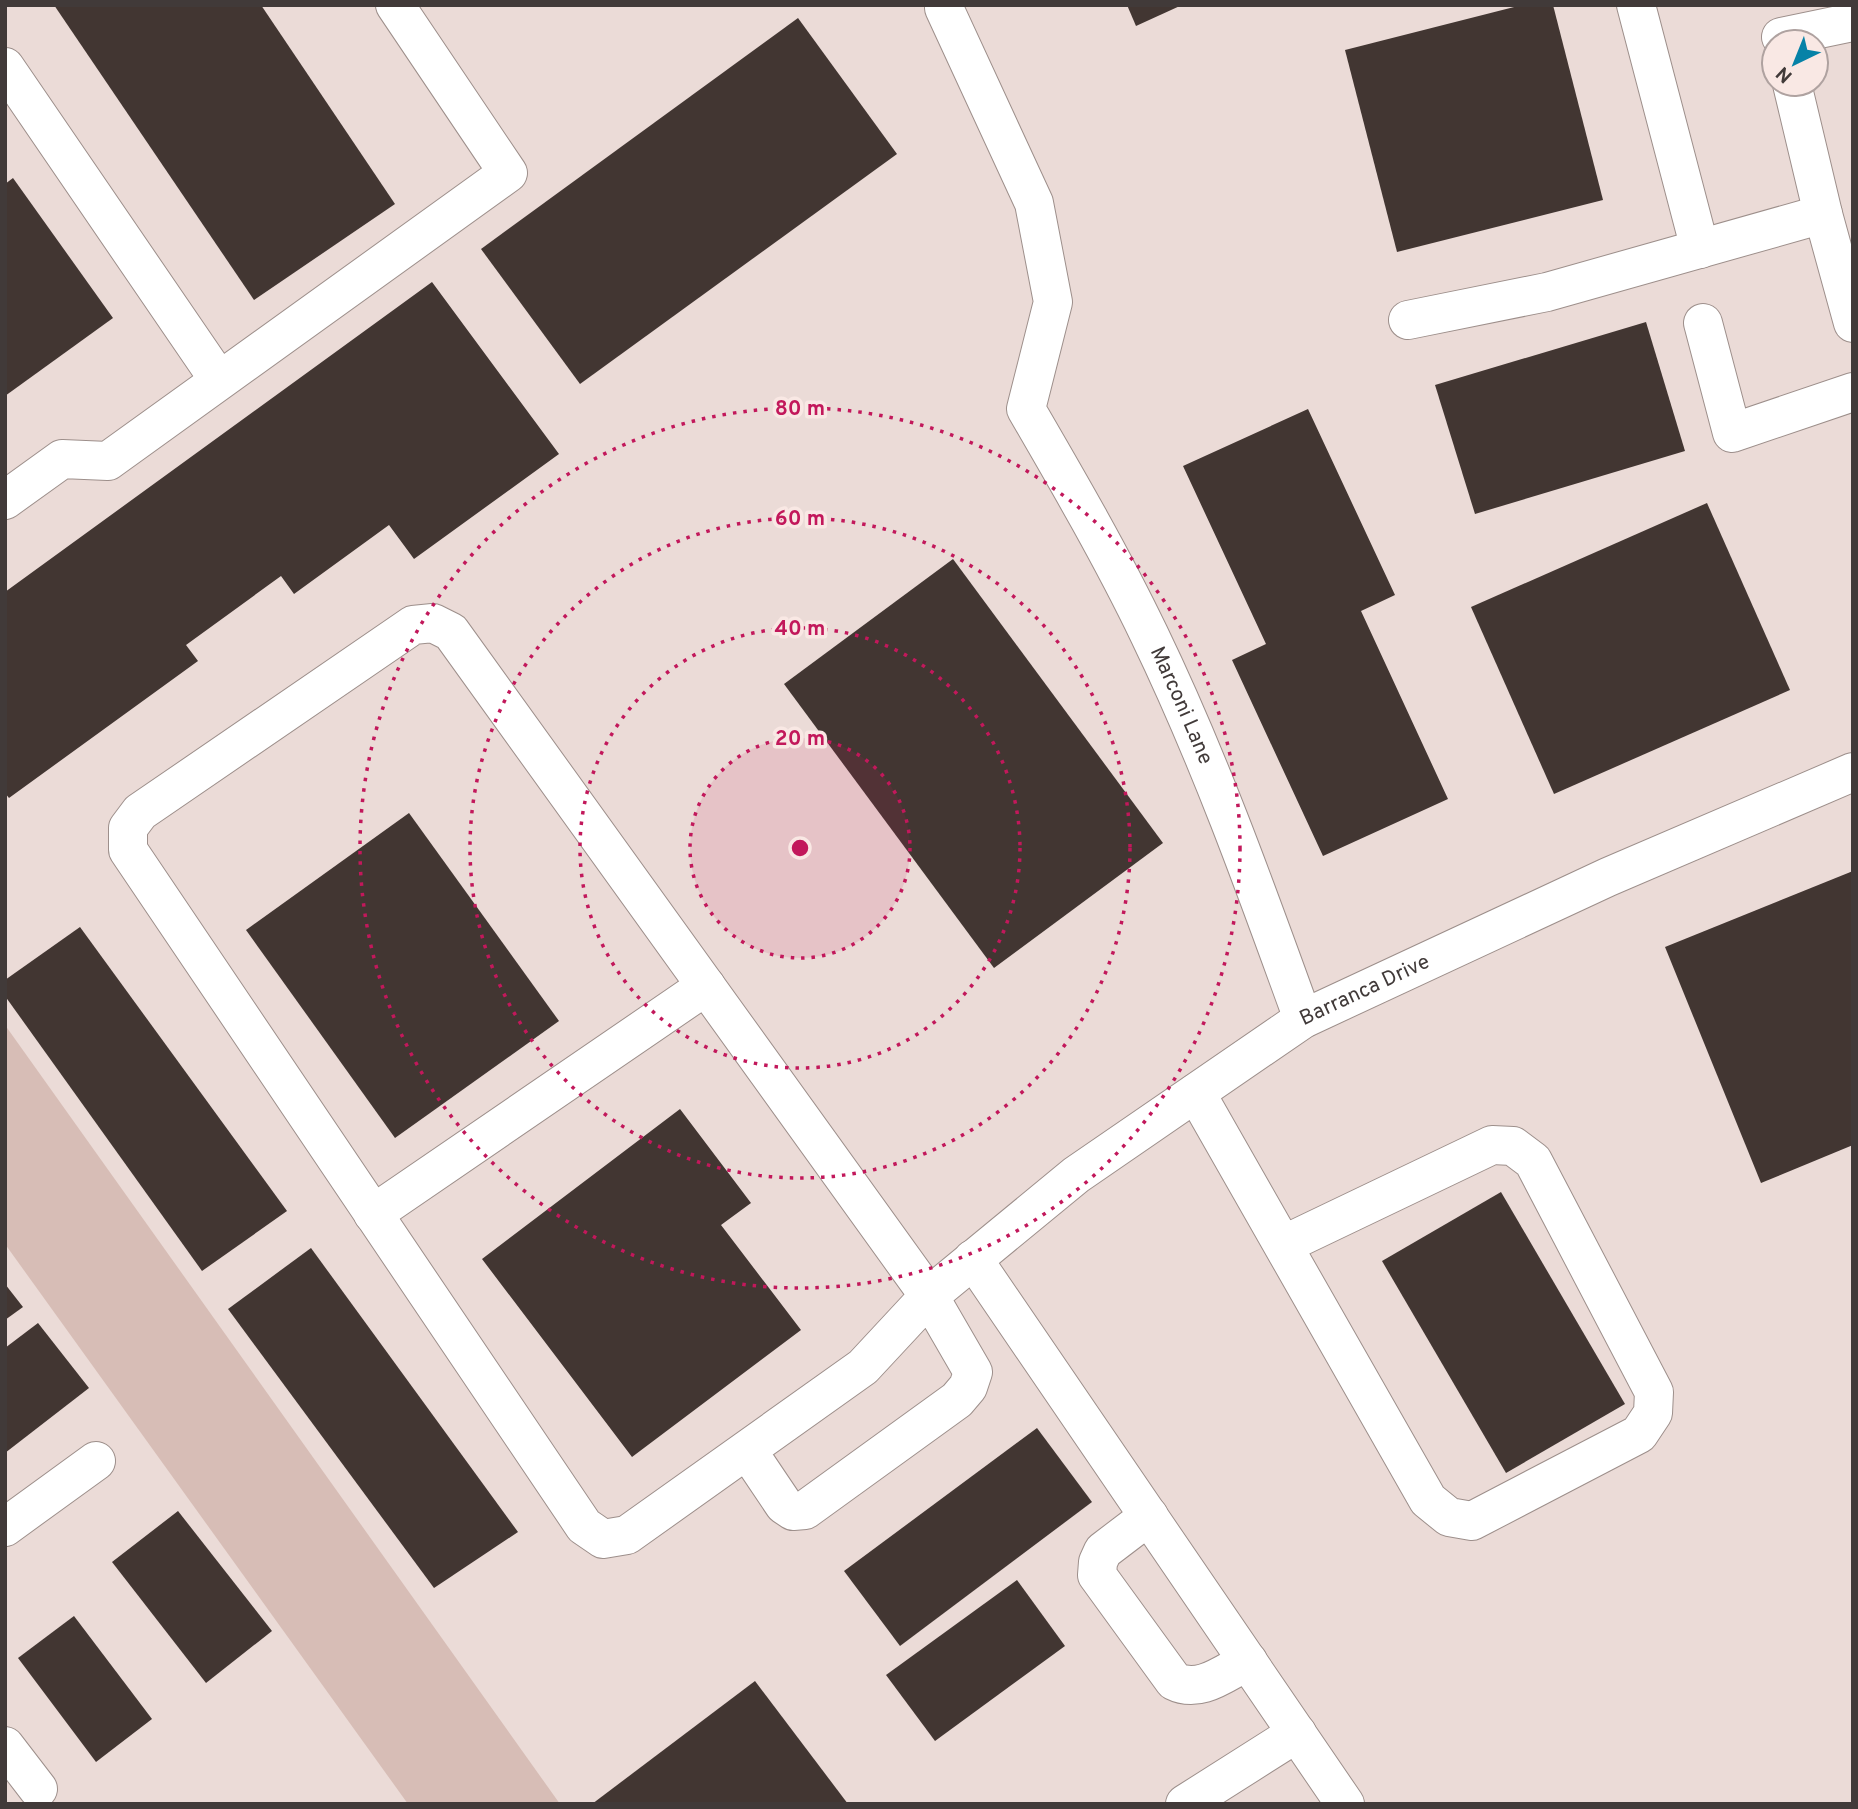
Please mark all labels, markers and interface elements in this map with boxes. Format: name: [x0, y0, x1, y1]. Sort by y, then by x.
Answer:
north arrow: [1760, 28, 1830, 98]
text: N: [1772, 61, 1798, 87]
text: 80 m: [775, 396, 825, 423]
text: 60 m: [775, 506, 825, 533]
text: 40 m: [775, 616, 825, 643]
street label: Marconi Lane: [1143, 642, 1219, 769]
text: 20 m: [775, 726, 825, 753]
centre of rings: [788, 836, 812, 860]
street label: Barranca Drive: [1295, 948, 1434, 1032]

